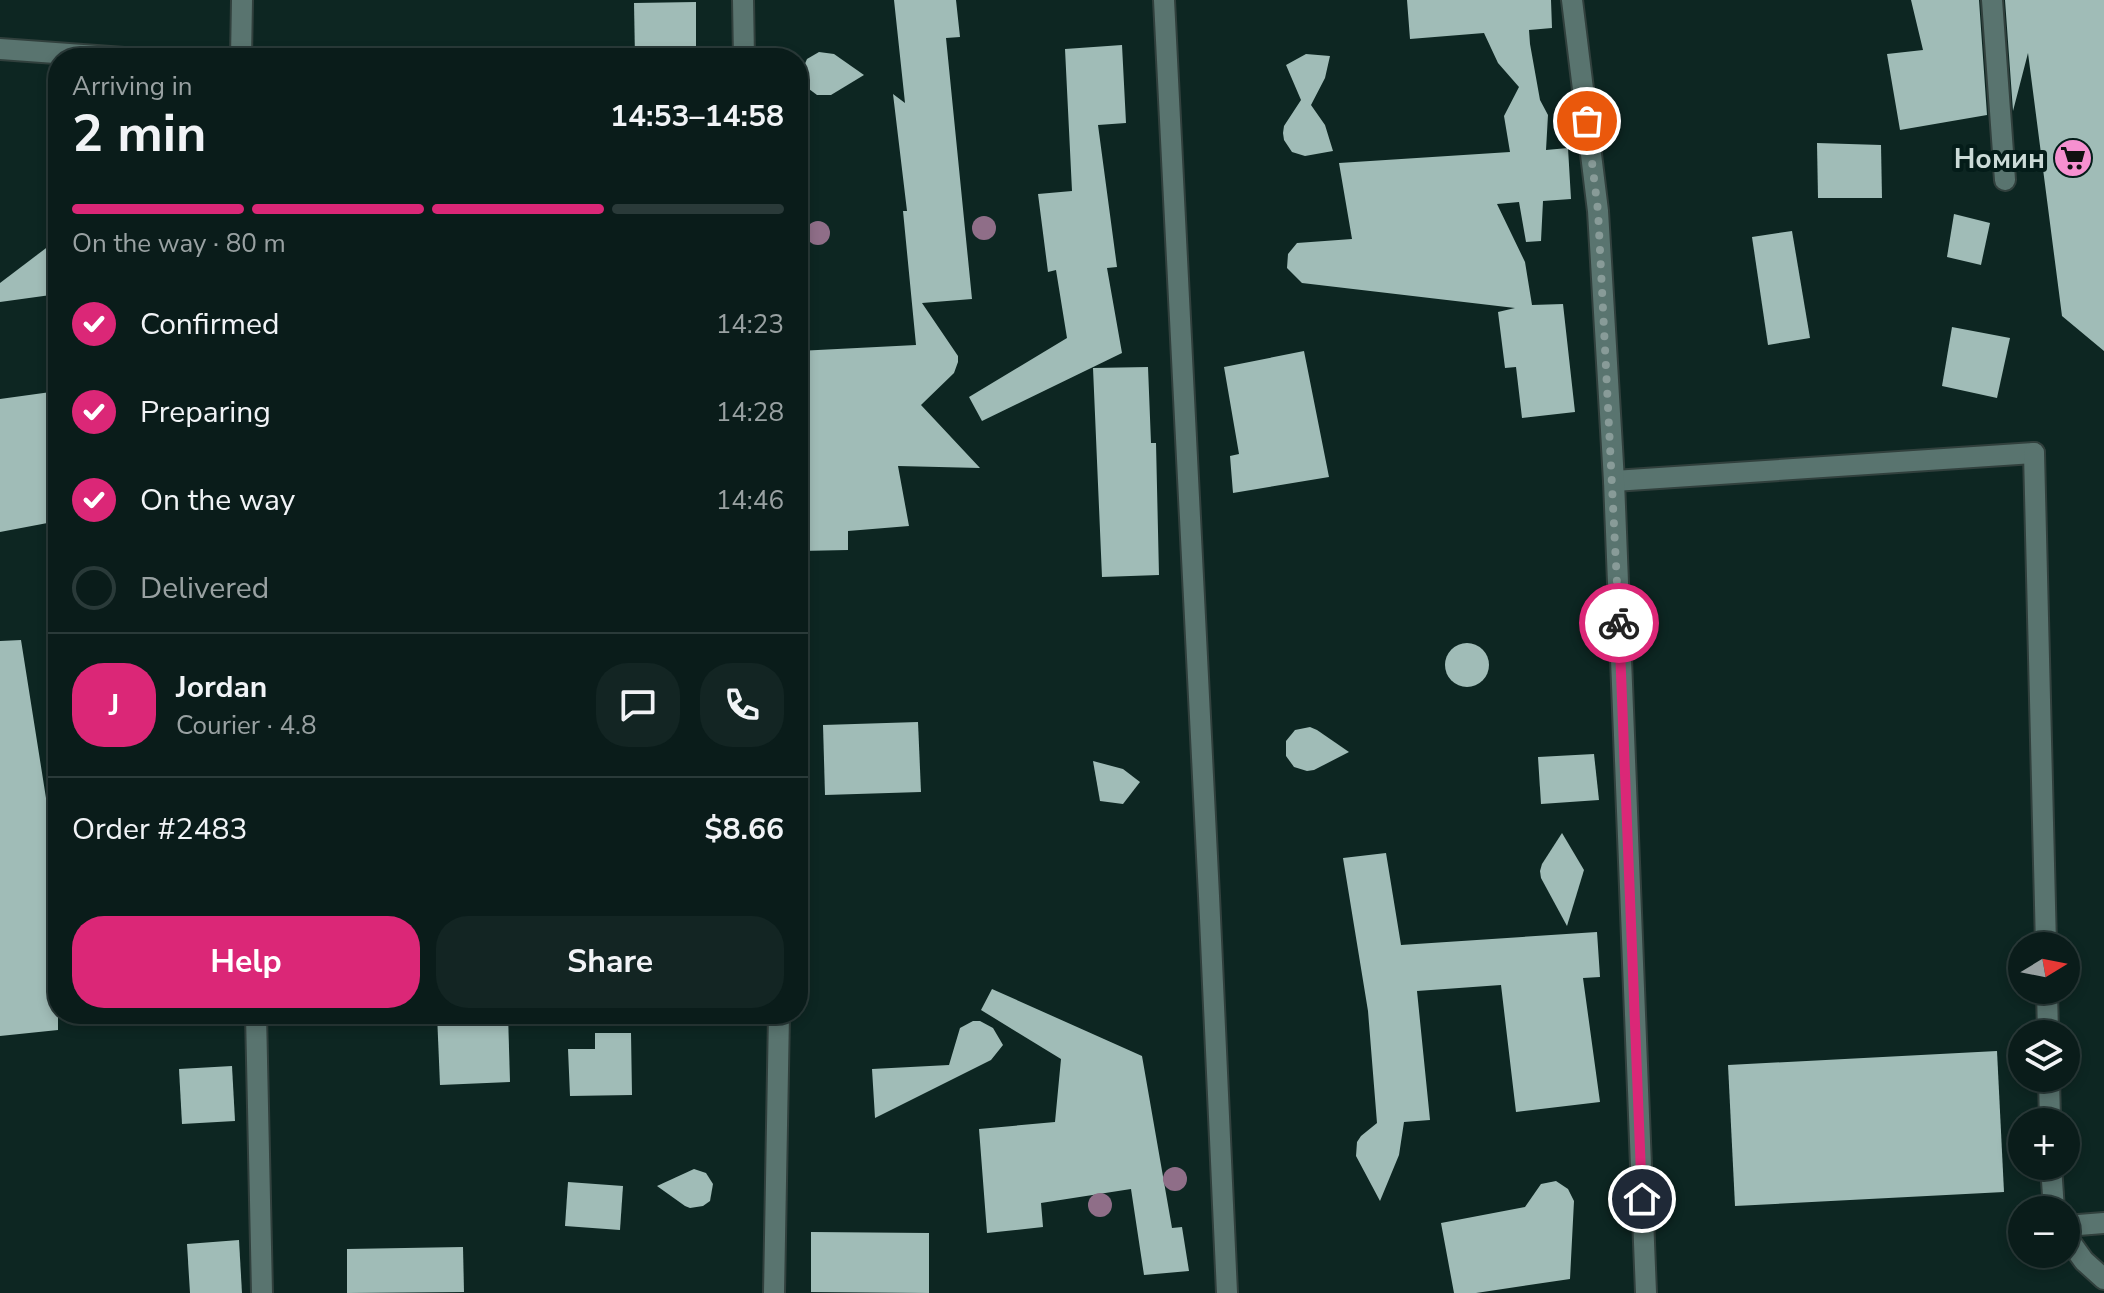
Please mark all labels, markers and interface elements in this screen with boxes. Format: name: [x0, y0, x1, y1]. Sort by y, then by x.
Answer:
text: Arriving in: [72, 69, 193, 104]
pin: [1553, 87, 1621, 155]
text: 14:53–14:58: [610, 96, 784, 137]
text: 2 min: [72, 98, 207, 169]
icon: bag: [1565, 99, 1609, 143]
supermarket icon: Номин: [2052, 137, 2094, 179]
place label: Номин: [1954, 140, 2045, 178]
text: On the way · 80 m: [72, 226, 286, 261]
icon: check: [72, 302, 116, 346]
text: Confirmed: [140, 304, 280, 345]
text: 14:23: [716, 307, 784, 342]
icon: check: [72, 390, 116, 434]
text: Preparing: [140, 392, 271, 433]
text: 14:28: [716, 395, 784, 430]
icon: check: [72, 478, 116, 522]
text: On the way: [140, 480, 295, 521]
text: 14:46: [716, 483, 784, 518]
text: Delivered: [140, 568, 269, 609]
courier: [1579, 583, 1659, 663]
icon: bike: [1597, 601, 1641, 645]
button: chat: [596, 663, 680, 747]
button: phone: [700, 663, 784, 747]
text: Jordan: [176, 667, 267, 708]
text: J: [109, 685, 119, 726]
text: Courier · 4.8: [176, 708, 317, 743]
text: Order #2483: [72, 809, 247, 850]
text: $8.66: [705, 809, 784, 850]
button: Help: [72, 916, 420, 1008]
button: Share: [436, 916, 784, 1008]
north arrow: [2008, 932, 2080, 1004]
map controls: [2008, 932, 2080, 1268]
button: layers: [2008, 1020, 2080, 1092]
button: +: [2008, 1108, 2080, 1180]
pin: [1608, 1165, 1676, 1233]
icon: home: [1620, 1177, 1664, 1221]
button: −: [2008, 1196, 2080, 1268]

